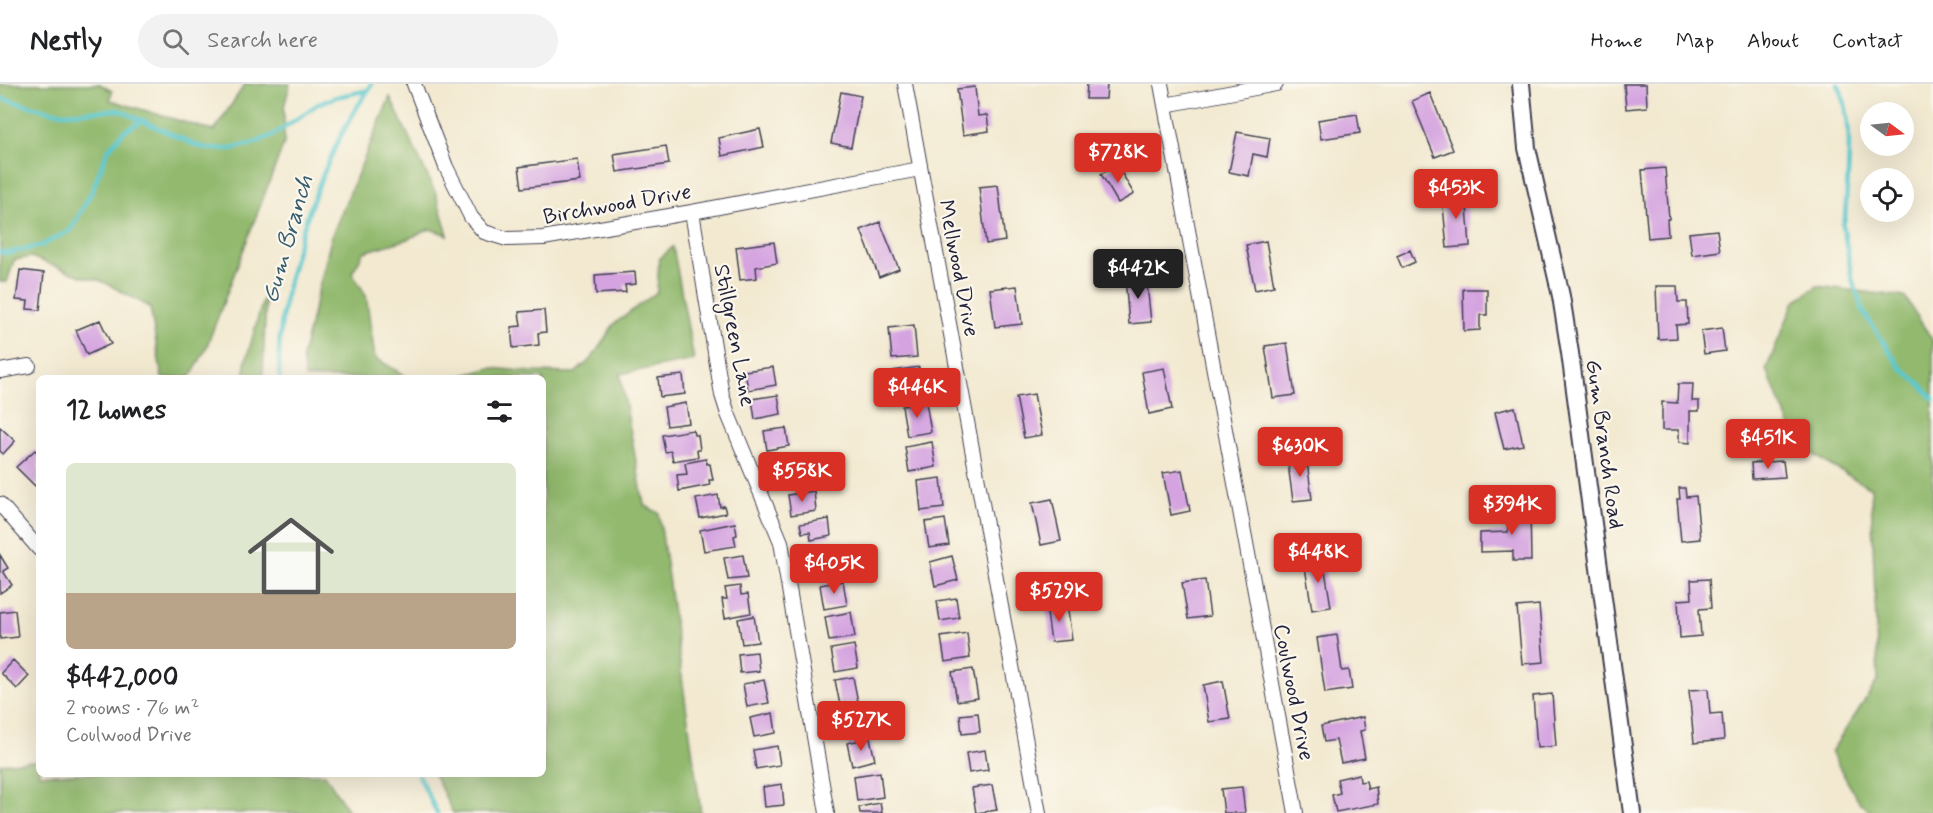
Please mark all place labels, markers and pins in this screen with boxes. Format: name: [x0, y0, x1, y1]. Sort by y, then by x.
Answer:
pin: $728K: [1076, 133, 1160, 184]
pin: $453K: [1414, 169, 1498, 220]
pin: $442K: [1096, 249, 1180, 300]
pin: $446K: [875, 368, 959, 419]
pin: $451K: [1726, 419, 1810, 470]
pin: $630K: [1258, 427, 1342, 478]
pin: $558K: [760, 452, 844, 503]
pin: $394K: [1470, 485, 1554, 536]
pin: $448K: [1276, 533, 1360, 584]
pin: $405K: [792, 544, 876, 595]
pin: $529K: [1017, 572, 1101, 623]
pin: $527K: [819, 701, 903, 752]

